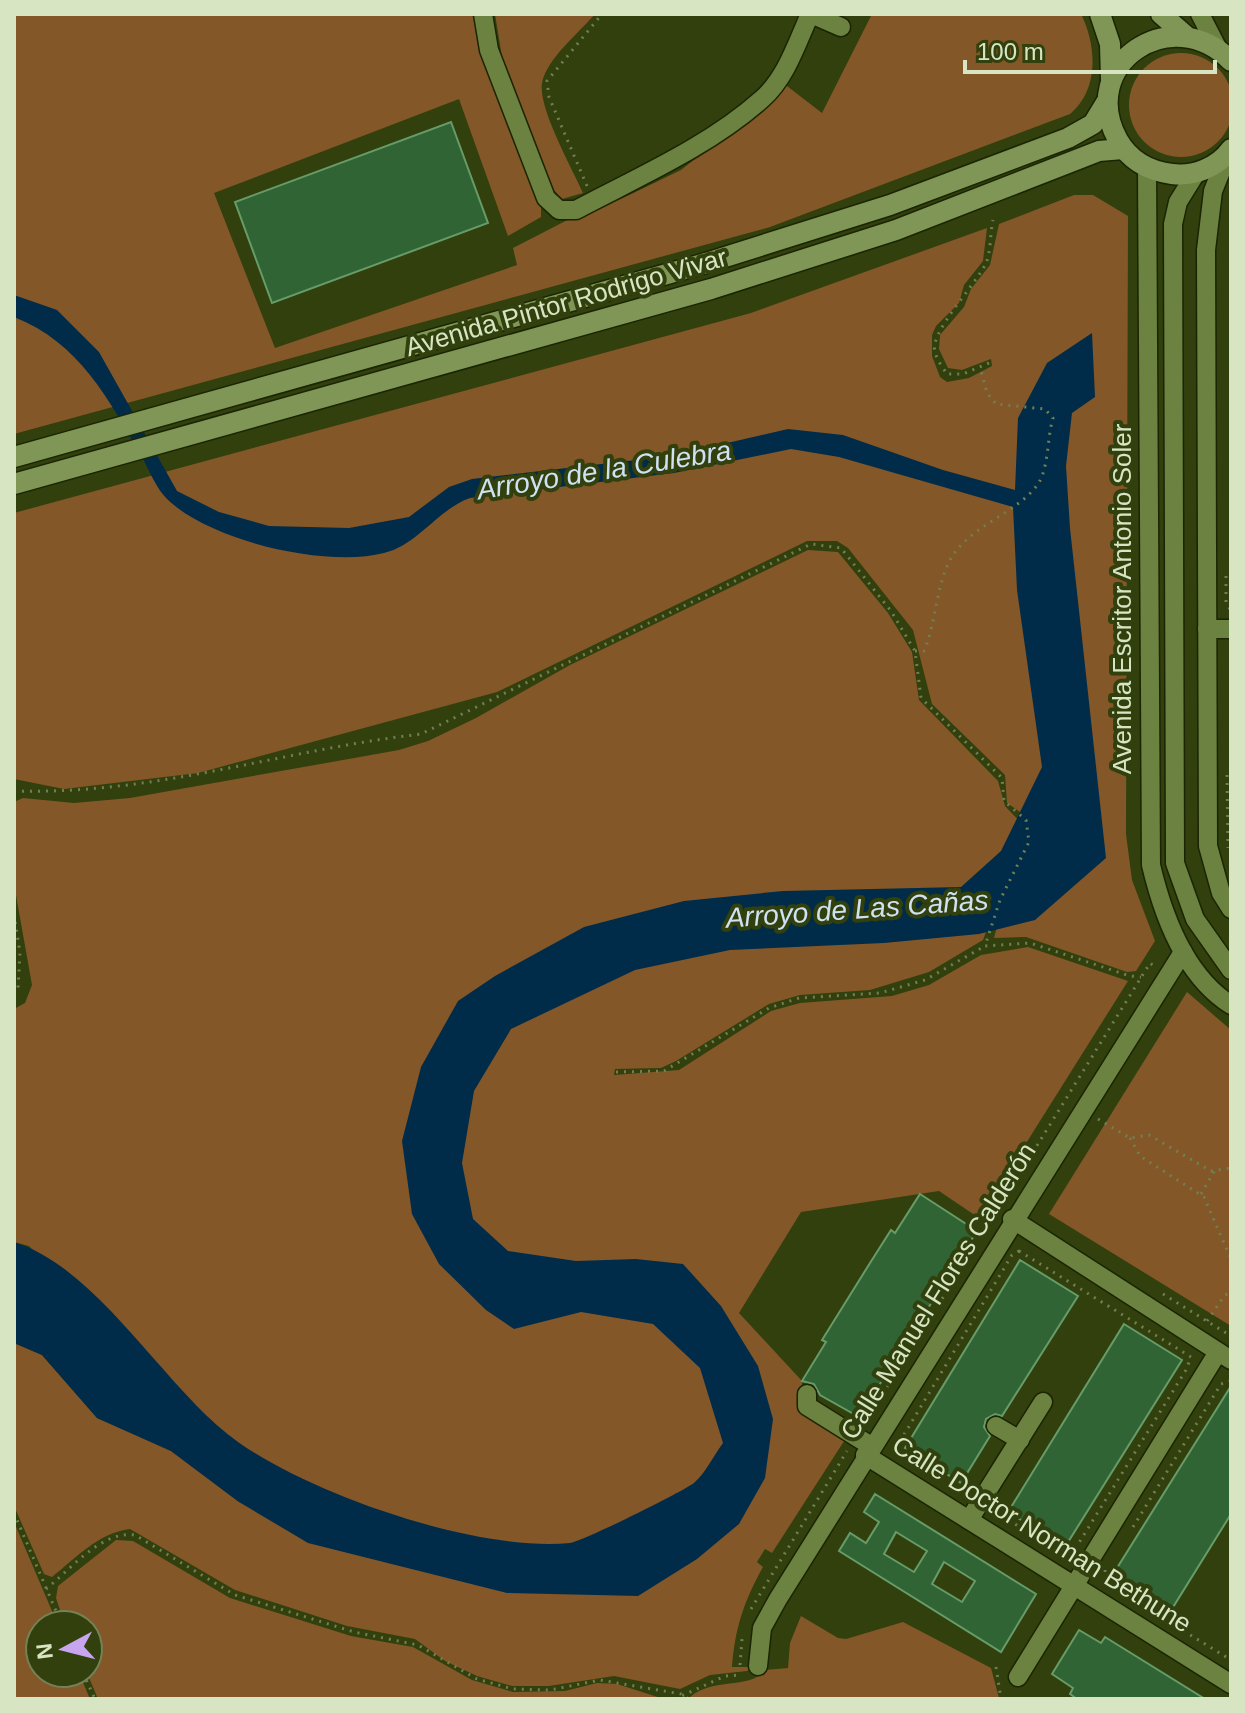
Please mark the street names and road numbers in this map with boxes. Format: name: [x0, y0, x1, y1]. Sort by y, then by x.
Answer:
street label: Avenida Pintor Rodrigo Vivar: [402, 242, 730, 362]
street label: Avenida Escritor Antonio Soler: [1107, 423, 1137, 774]
street label: Calle Manuel Flores Calderón: [834, 1137, 1042, 1445]
street label: Calle Doctor Norman Bethune: [887, 1429, 1197, 1639]

